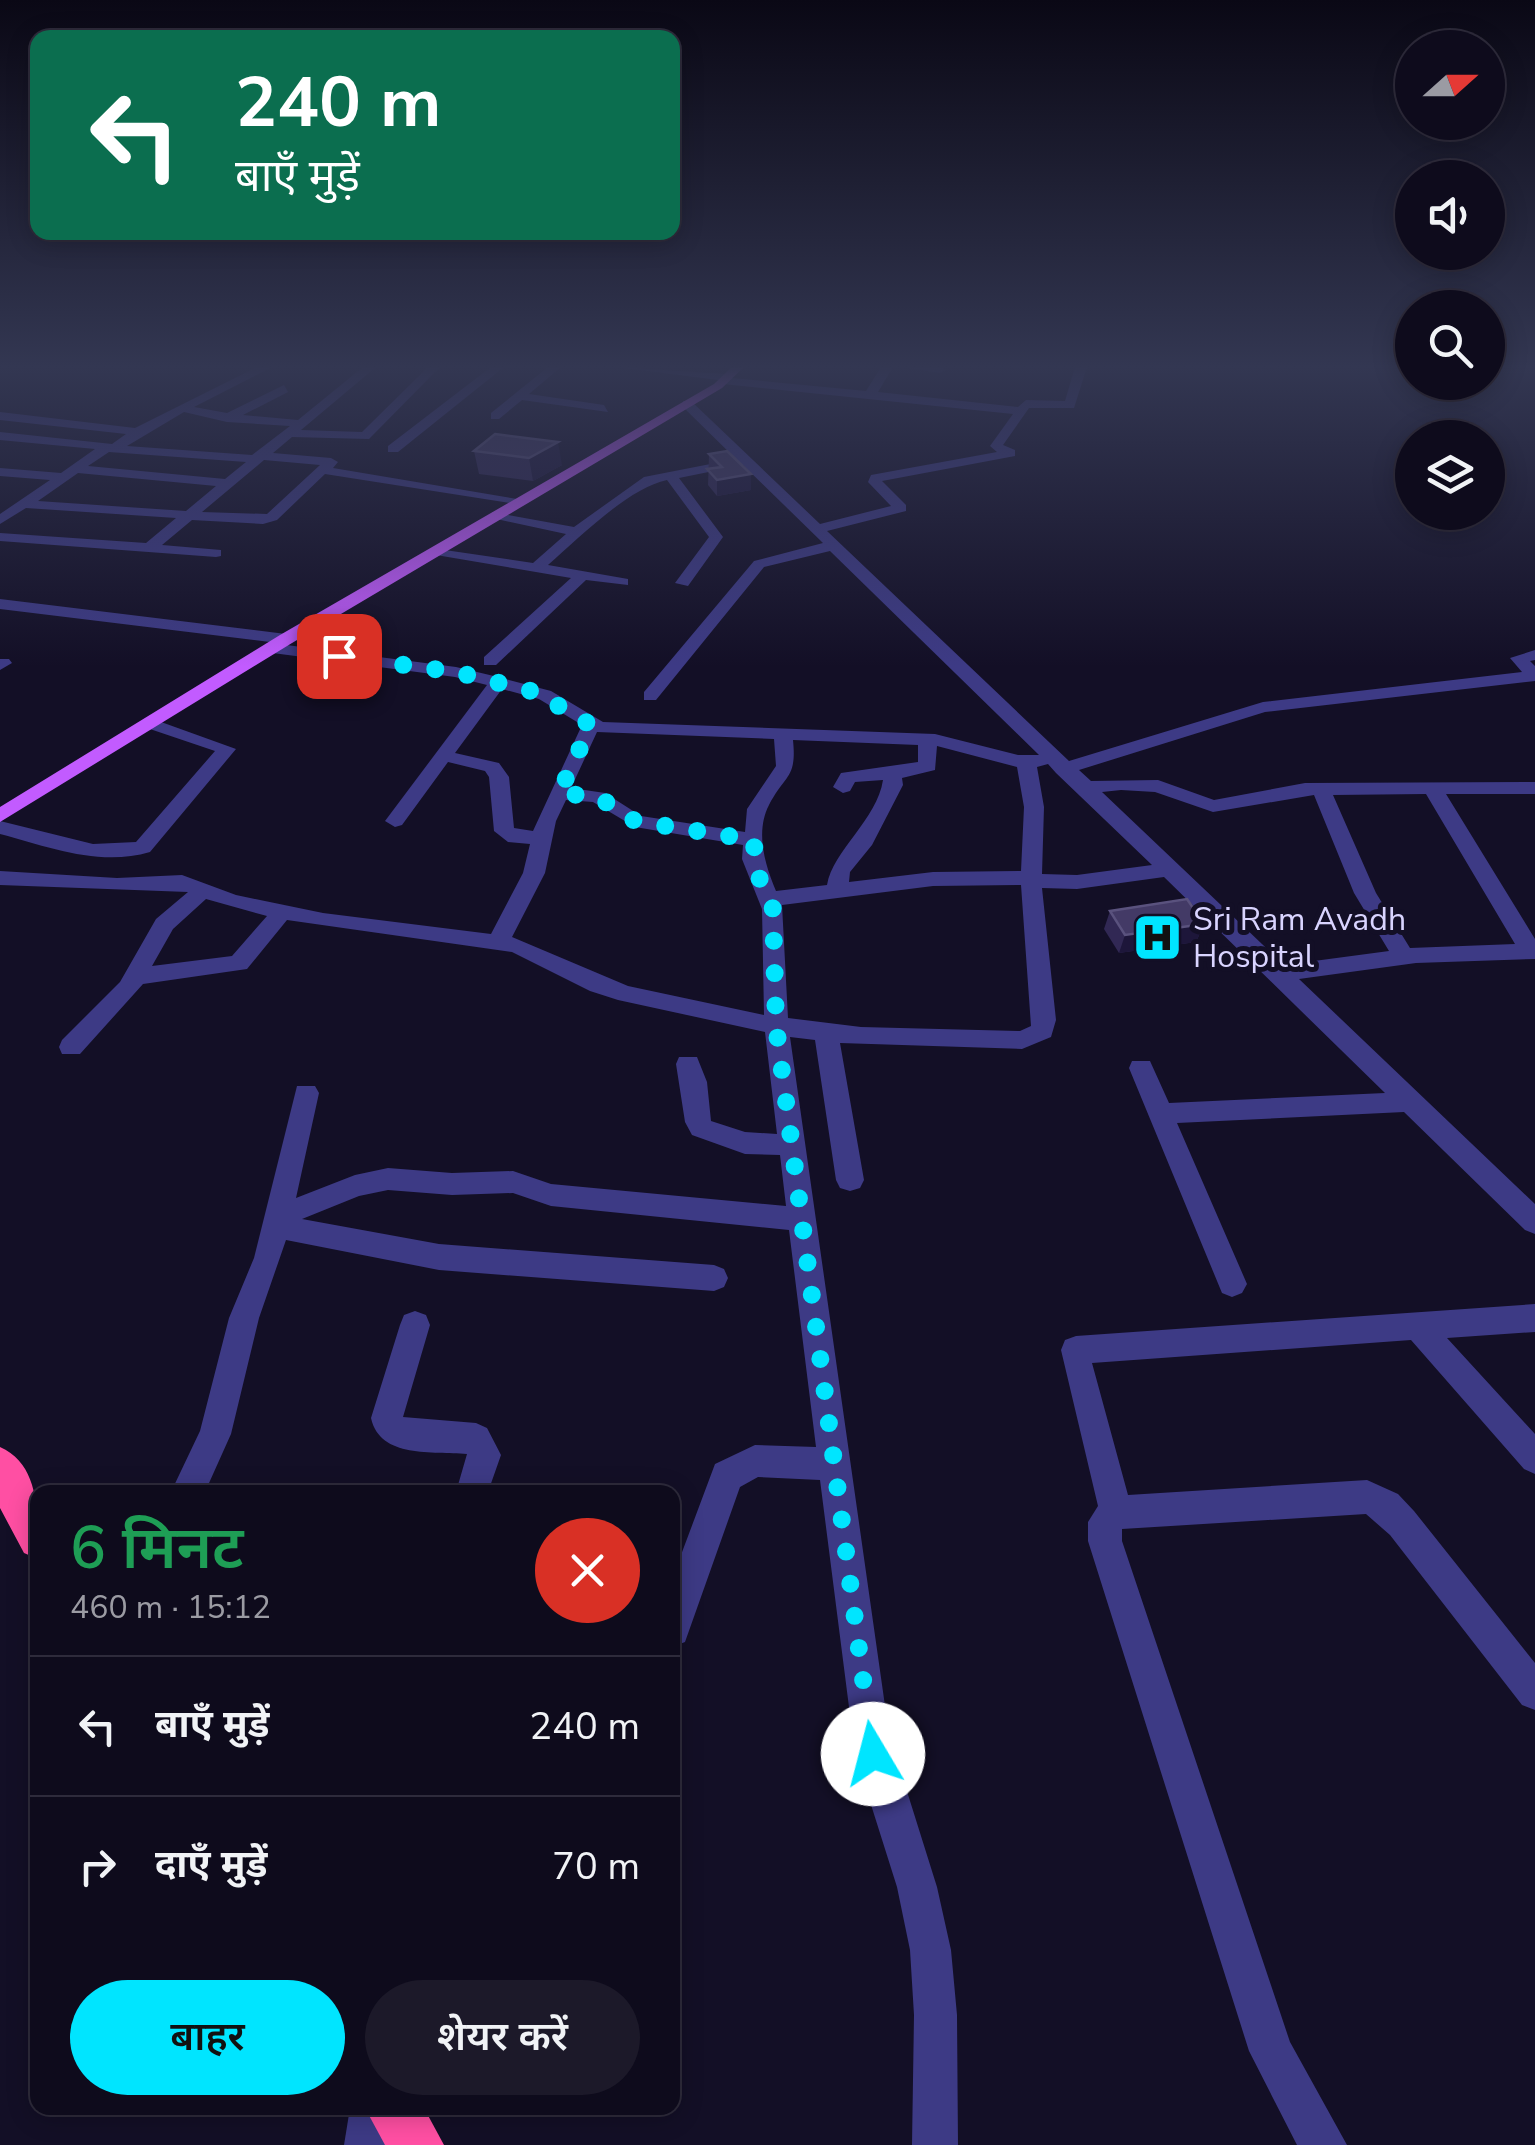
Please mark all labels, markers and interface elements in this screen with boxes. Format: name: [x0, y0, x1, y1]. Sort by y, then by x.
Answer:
north arrow: [1395, 30, 1505, 140]
map controls: [1395, 30, 1505, 530]
text: 240 m: [235, 55, 441, 151]
icon: left: [70, 70, 200, 200]
text: बाएँ मुड़ें: [235, 146, 360, 207]
button: sound: [1395, 160, 1505, 270]
button: search: [1395, 290, 1505, 400]
button: layers: [1395, 420, 1505, 530]
pin: [297, 614, 382, 699]
icon: arrive: [312, 629, 367, 684]
place label: Sri Ram Avadh Hospital: [1193, 898, 1406, 978]
hospital icon: Sri Ram Avadh Hospital: [1132, 911, 1184, 963]
text: 6 मिनट: [70, 1507, 244, 1589]
button: close: [535, 1518, 640, 1623]
text: 460 m · 15:12: [70, 1586, 271, 1629]
icon: left: [70, 1699, 125, 1754]
text: बाएँ मुड़ें: [155, 1699, 269, 1750]
text: 240 m: [529, 1701, 640, 1752]
position arrow: [821, 1702, 925, 1806]
icon: right: [70, 1839, 125, 1894]
text: दाएँ मुड़ें: [155, 1839, 267, 1890]
text: 70 m: [552, 1841, 640, 1892]
button: बाहर: [70, 1980, 345, 2095]
button: शेयर करें: [365, 1980, 640, 2095]

